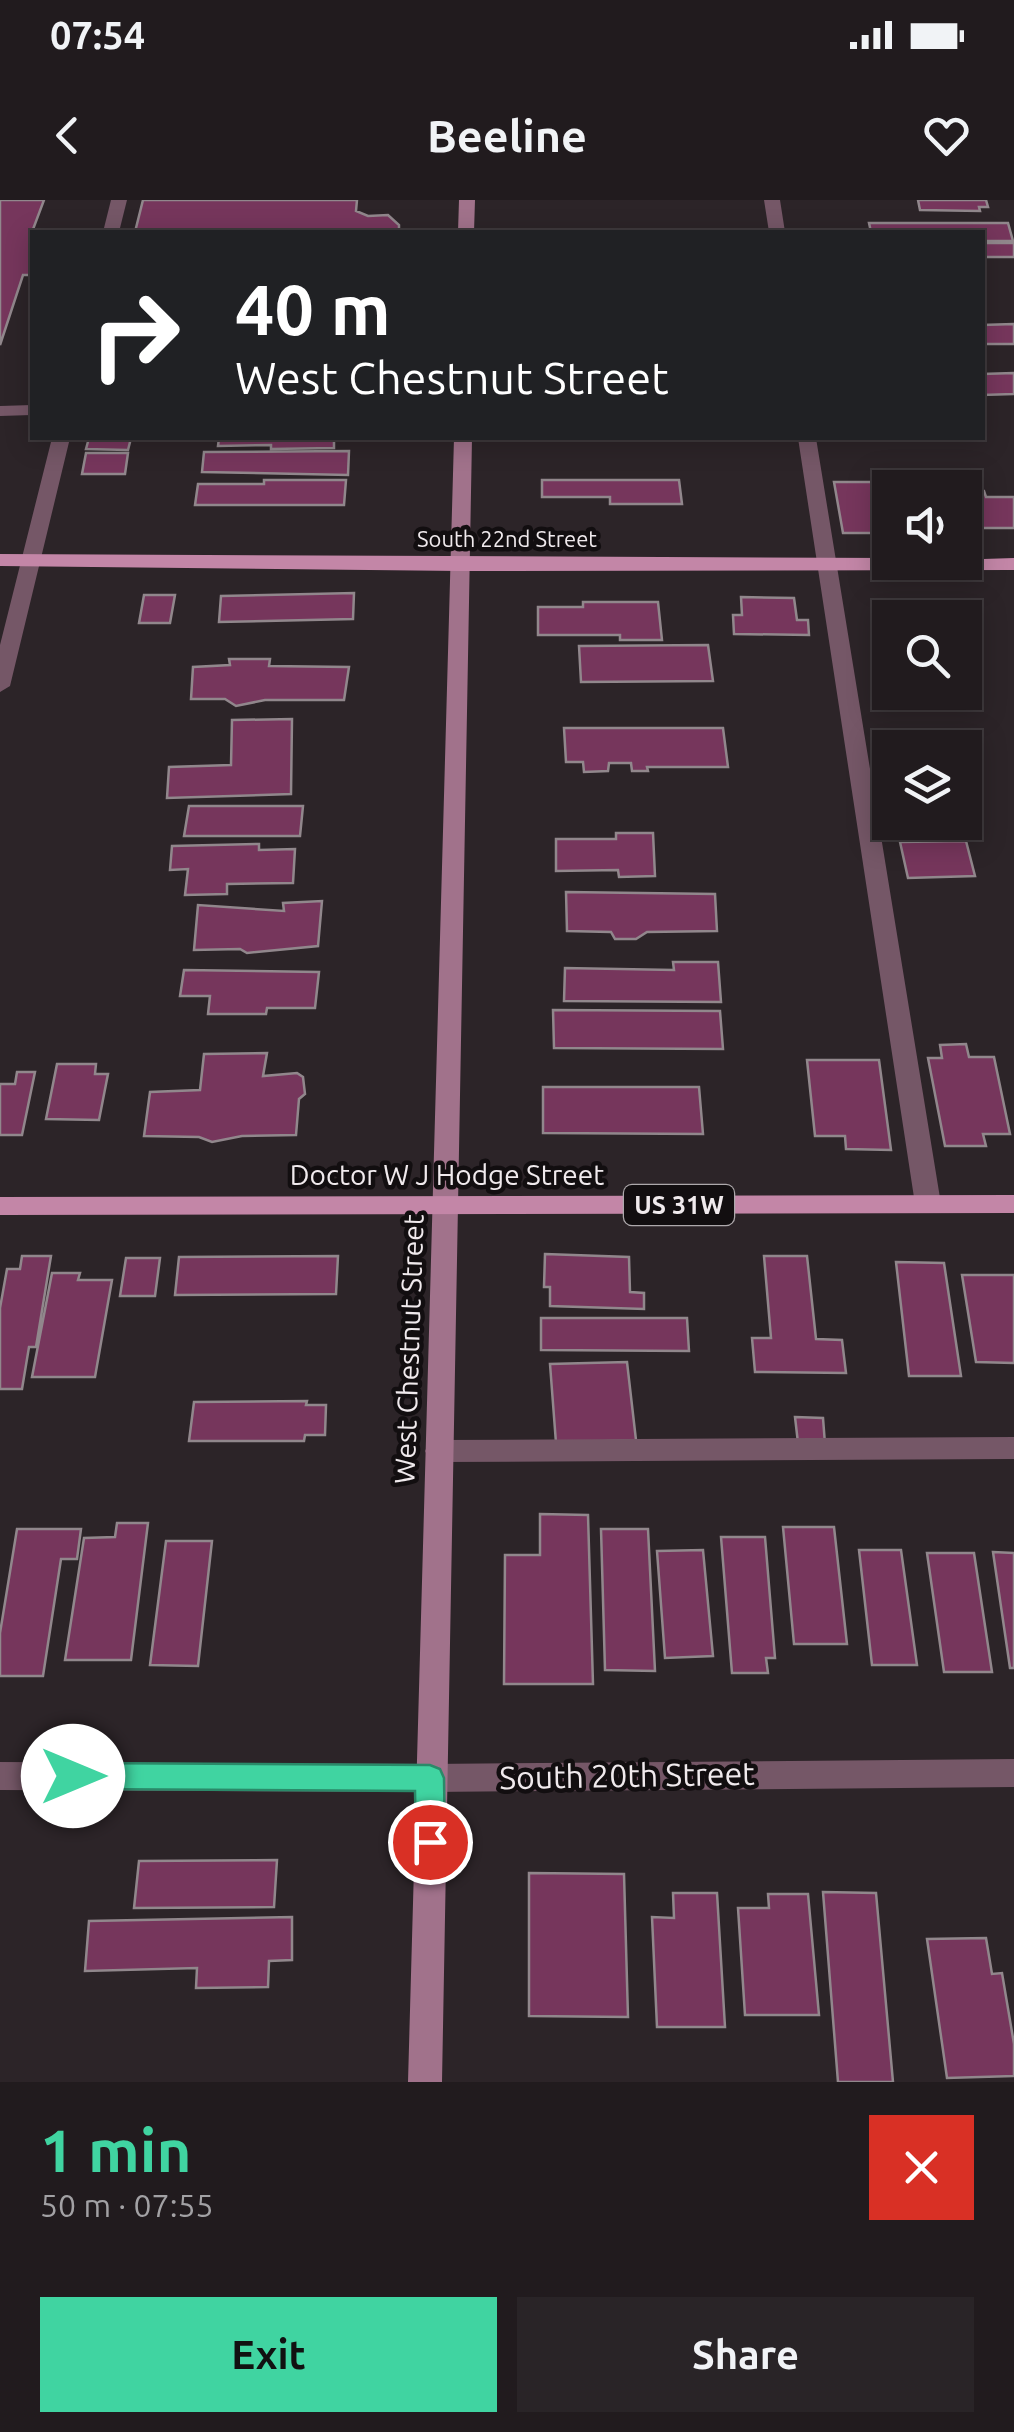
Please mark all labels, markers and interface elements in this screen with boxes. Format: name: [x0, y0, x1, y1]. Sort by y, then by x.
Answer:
text: 07:54: [50, 14, 145, 56]
icon: back: [40, 108, 95, 163]
icon: heart: [919, 108, 974, 163]
text: Beeline: [427, 110, 587, 161]
icon: right: [70, 270, 200, 400]
text: 40 m: [235, 270, 391, 348]
text: West Chestnut Street: [235, 352, 669, 403]
map controls: [872, 470, 982, 840]
button: sound: [872, 470, 982, 580]
street label: South 22nd Street: [417, 526, 597, 551]
button: search: [872, 600, 982, 710]
button: layers: [872, 730, 982, 840]
street label: Doctor W J Hodge Street: [290, 1159, 604, 1190]
road number: US 31W: [624, 1185, 734, 1225]
street label: West Chestnut Street: [388, 1214, 429, 1484]
position arrow: [21, 1724, 125, 1828]
street label: South 20th Street: [499, 1755, 755, 1795]
pin: [388, 1800, 473, 1885]
icon: arrive: [403, 1815, 458, 1870]
button: close: [869, 2115, 974, 2220]
text: 1 min: [40, 2116, 192, 2183]
text: 50 m · 07:55: [40, 2187, 214, 2223]
button: Exit: [40, 2297, 497, 2412]
button: Share: [517, 2297, 974, 2412]

